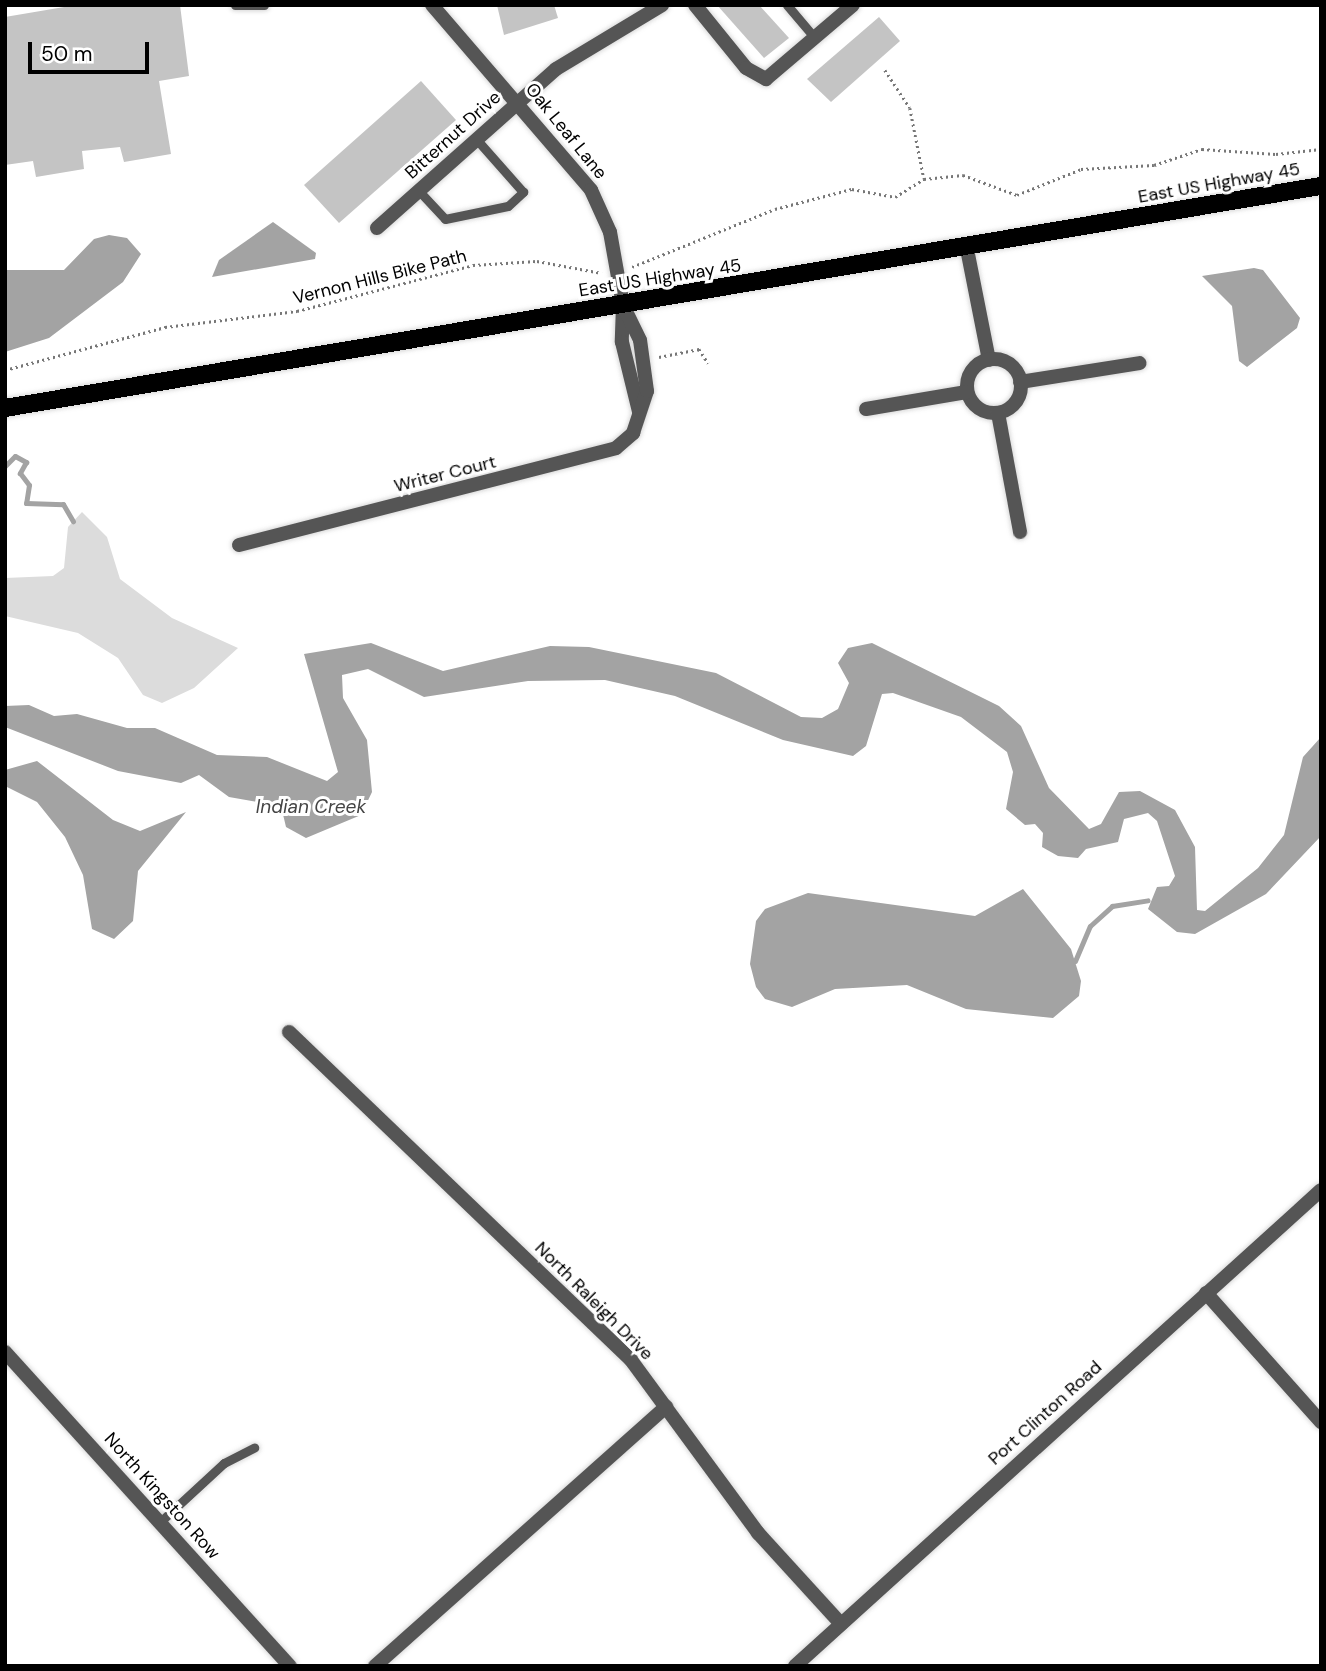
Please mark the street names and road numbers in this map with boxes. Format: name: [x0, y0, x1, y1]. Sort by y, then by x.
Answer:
street label: Oak Leaf Lane: [521, 79, 611, 183]
street label: Bitternut Drive: [401, 86, 505, 184]
street label: East US Highway 45: [1136, 158, 1302, 208]
street label: Vernon Hills Bike Path: [291, 245, 469, 309]
street label: East US Highway 45: [577, 254, 743, 302]
street label: Writer Court: [392, 451, 498, 497]
street label: North Raleigh Drive: [530, 1237, 658, 1365]
street label: Port Clinton Road: [984, 1356, 1106, 1470]
street label: North Kingston Row: [100, 1428, 224, 1564]

